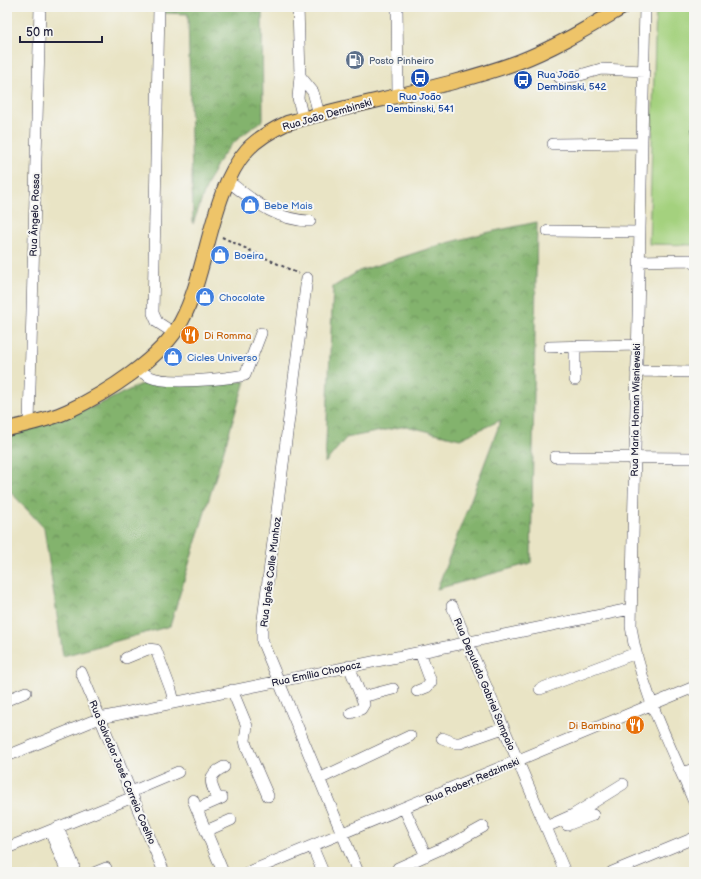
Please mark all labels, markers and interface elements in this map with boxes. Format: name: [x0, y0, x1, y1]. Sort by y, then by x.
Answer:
scale bar: [20, 18, 102, 44]
text: 50 m: [26, 25, 53, 40]
fuel station icon: Posto Pinheiro: [344, 49, 366, 71]
place label: Posto Pinheiro: [369, 55, 434, 67]
bus stop icon: Rua João Dembinski, 541: [409, 67, 431, 89]
bus stop icon: Rua João Dembinski, 542: [512, 69, 534, 91]
place label: Rua João Dembinski, 542: [537, 69, 607, 93]
place label: Rua João Dembinski, 541: [386, 91, 454, 115]
street label: Rua João Dembinski: [281, 96, 373, 133]
street label: Rua Ângelo Rossa: [27, 173, 42, 257]
shop icon: Bebe Mais: [239, 194, 261, 216]
place label: Bebe Mais: [264, 200, 313, 212]
shop icon: Boeira: [209, 244, 231, 266]
place label: Boeira: [234, 250, 264, 262]
shop icon: Chocolate: [194, 286, 216, 308]
place label: Chocolate: [219, 292, 265, 304]
restaurant icon: Di Romma: [179, 324, 201, 346]
place label: Di Romma: [204, 330, 252, 342]
street label: Rua Maria Homan Wisniewski: [629, 343, 643, 477]
shop icon: Cicles Universo: [162, 346, 184, 368]
place label: Cicles Universo: [187, 352, 258, 364]
street label: Rua Ignês Colle Munhoz: [258, 516, 284, 628]
street label: Rua Deputado Gabriel Sampaio: [451, 616, 518, 753]
street label: Rua Emília Chopacz: [270, 659, 362, 689]
street label: Rua Salvador José Correia Coelho: [86, 699, 158, 846]
restaurant icon: Di Bambina: [624, 714, 646, 736]
place label: Di Bambina: [569, 720, 621, 732]
street label: Rua Robert Redzimski: [423, 756, 521, 806]

